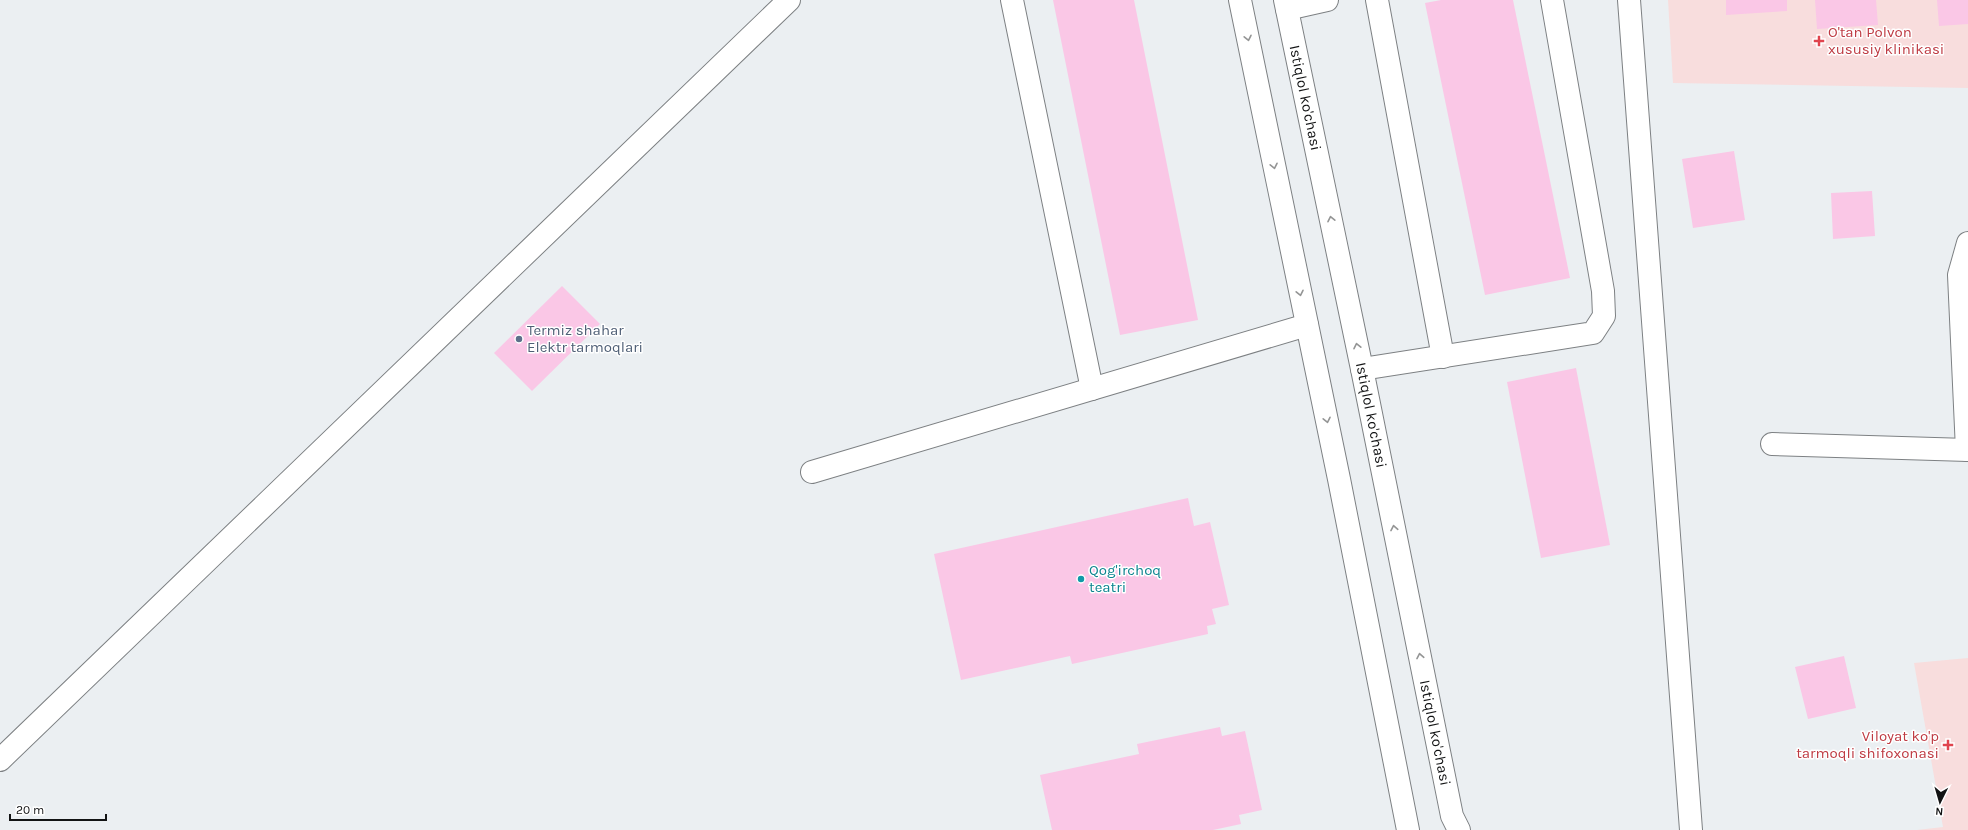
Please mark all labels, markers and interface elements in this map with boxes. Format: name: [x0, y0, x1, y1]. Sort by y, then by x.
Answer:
place label: O'tan Polvon xususiy klinikasi: [1828, 23, 1944, 58]
one-way arrow: [1243, 35, 1251, 41]
marker: O'tan Polvon xususiy klinikasi: [1813, 35, 1825, 47]
street label: Istiqlol ko'chasi: [1286, 44, 1325, 152]
one-way arrow: [1269, 162, 1278, 169]
one-way arrow: [1327, 216, 1335, 222]
one-way arrow: [1296, 290, 1304, 296]
place label: Termiz shahar Elektr tarmoqlari: [527, 321, 643, 356]
marker: Termiz shahar Elektr tarmoqlari: [514, 334, 524, 344]
one-way arrow: [1354, 343, 1362, 349]
street label: Istiqlol ko'chasi: [1352, 361, 1391, 470]
one-way arrow: [1322, 417, 1330, 423]
one-way arrow: [1391, 525, 1399, 531]
place label: Qog'irchoq teatri: [1089, 561, 1161, 596]
marker: Qog'irchoq teatri: [1076, 574, 1086, 584]
one-way arrow: [1417, 653, 1425, 659]
street label: Istiqlol ko'chasi: [1416, 678, 1455, 787]
place label: Viloyat ko'p tarmoqli shifoxonasi: [1796, 727, 1939, 762]
marker: Viloyat ko'p tarmoqli shifoxonasi: [1942, 739, 1954, 751]
north arrow: [1920, 782, 1960, 822]
scale bar: [10, 796, 106, 822]
text: 20 m: [16, 803, 44, 817]
text: N: [1935, 805, 1944, 818]

